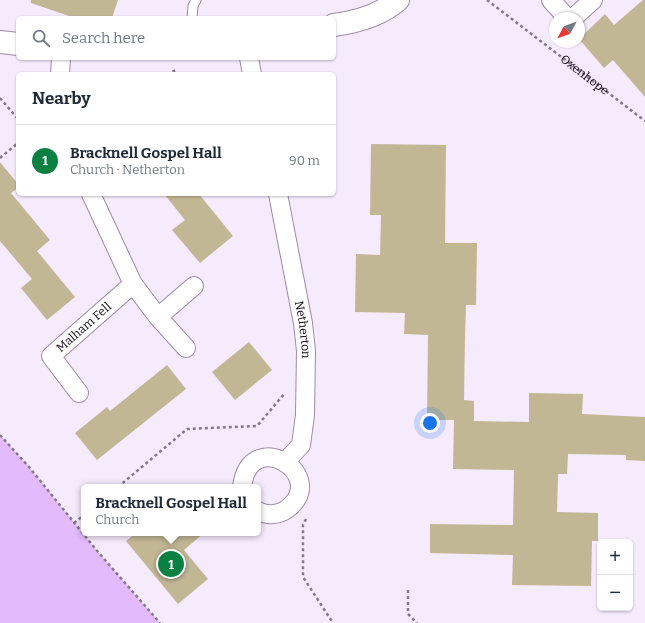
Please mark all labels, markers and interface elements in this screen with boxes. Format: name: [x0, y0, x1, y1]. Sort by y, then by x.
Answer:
north arrow: [549, 12, 585, 48]
search box: [16, 16, 336, 60]
icon: search: [30, 27, 52, 49]
text: Search here: [62, 29, 145, 47]
street label: Oxenhope: [558, 52, 612, 98]
text: Nearby: [32, 88, 91, 109]
text: Bracknell Gospel Hall: [70, 144, 222, 162]
text: 1: [42, 153, 48, 168]
text: 90 m: [289, 153, 320, 168]
text: Church · Netherton: [70, 162, 185, 177]
street label: Malham Fell: [54, 299, 114, 355]
street label: Netherton: [292, 300, 313, 359]
your location: [420, 413, 440, 433]
popup: [81, 484, 261, 536]
text: Bracknell Gospel Hall: [95, 494, 247, 512]
text: Church: [95, 512, 139, 527]
map controls: [597, 539, 633, 611]
button: +: [597, 539, 633, 575]
pin: 1: [158, 549, 184, 579]
button: −: [597, 575, 633, 611]

